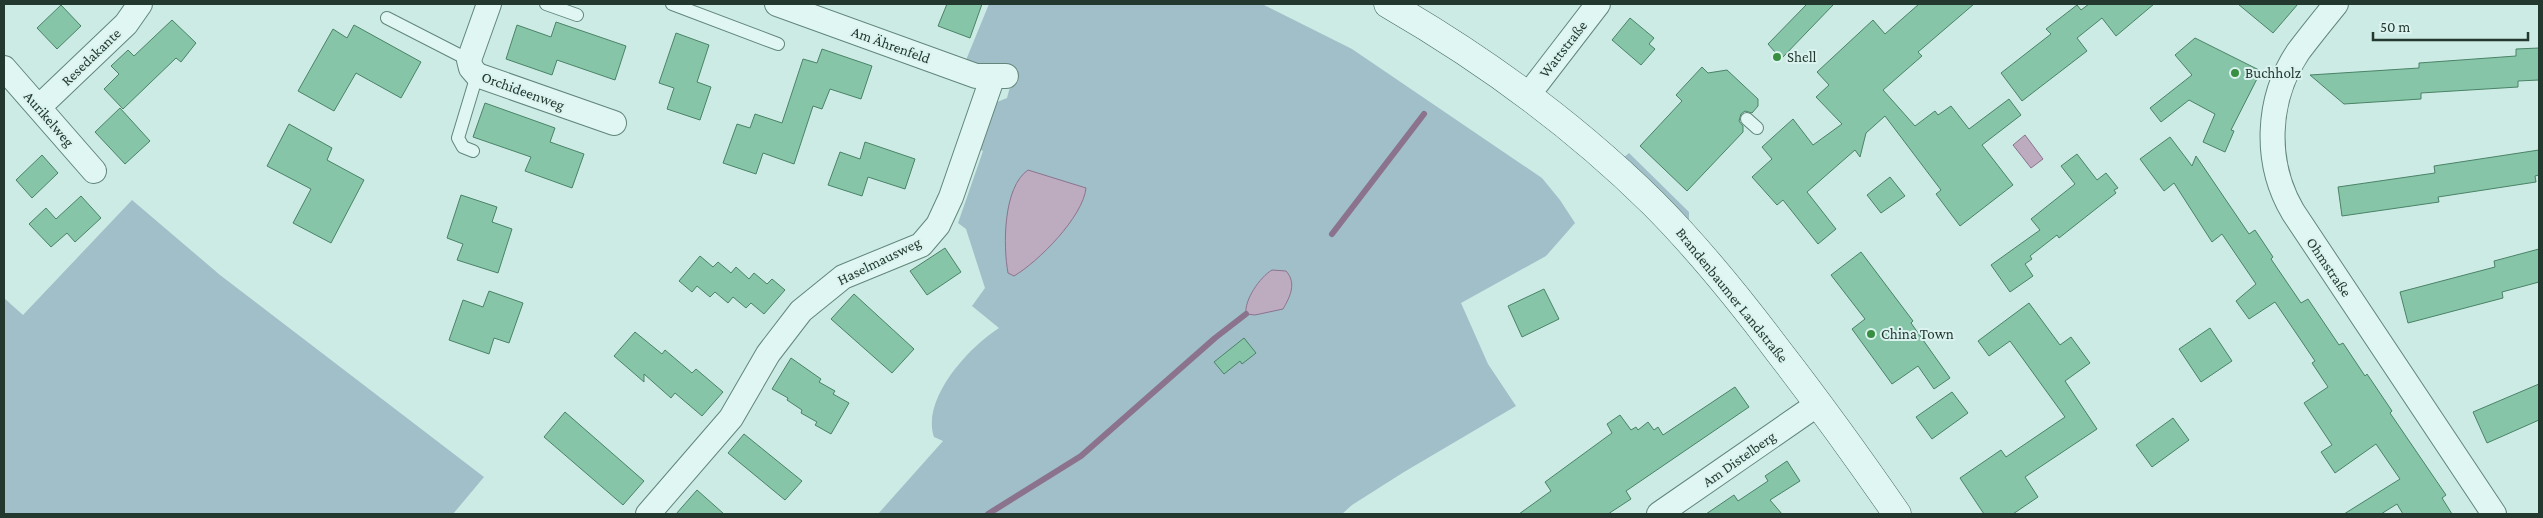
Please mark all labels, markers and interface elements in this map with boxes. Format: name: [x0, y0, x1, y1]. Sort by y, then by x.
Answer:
scale bar: [2373, 10, 2528, 42]
street label: Wattstraße: [1536, 17, 1590, 81]
text: 50 m: [2380, 19, 2410, 35]
street label: Am Ährenfeld: [850, 23, 933, 67]
street label: Resedakante: [58, 25, 124, 89]
place label: Shell: [1787, 49, 1817, 65]
marker: Shell: [1771, 51, 1783, 63]
place label: Buchholz: [2245, 65, 2301, 81]
marker: Buchholz: [2229, 67, 2241, 79]
street label: Orchideenweg: [479, 69, 567, 114]
street label: Aurikelweg: [20, 88, 77, 151]
street label: Brandenbaumer Landstraße: [1673, 225, 1791, 366]
street label: Haselmausweg: [835, 234, 924, 289]
street label: Ohmstraße: [2303, 234, 2355, 300]
place label: China Town: [1881, 326, 1954, 342]
marker: China Town: [1865, 328, 1877, 340]
street label: Am Distelberg: [1700, 428, 1779, 491]

